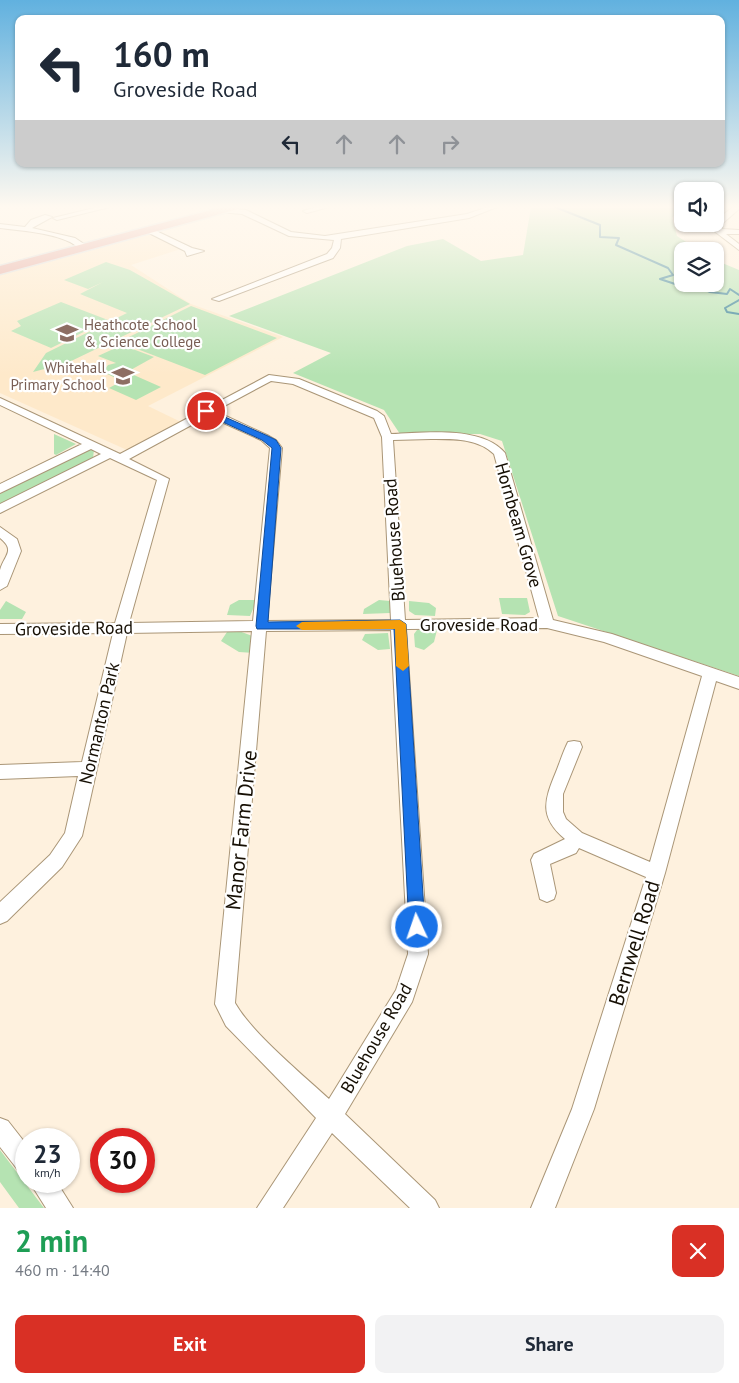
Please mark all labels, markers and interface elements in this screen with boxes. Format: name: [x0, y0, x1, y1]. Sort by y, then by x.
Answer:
text: 160 m: [113, 31, 210, 77]
icon: left: [30, 35, 95, 100]
text: Groveside Road: [113, 75, 258, 103]
icon: left: [277, 130, 305, 158]
icon: ahead: [330, 130, 358, 158]
icon: ahead: [383, 130, 411, 158]
icon: right: [436, 130, 464, 158]
map controls: [674, 182, 724, 292]
button: sound: [674, 182, 724, 232]
button: layers: [674, 242, 724, 292]
place label: Heathcote School & Science College: [84, 315, 201, 351]
school or university icon: Heathcote School & Science College: [54, 320, 80, 346]
place label: Whitehall Primary School: [10, 358, 107, 394]
school or university icon: Whitehall Primary School: [110, 363, 136, 389]
pin: [185, 390, 227, 432]
icon: arrive: [192, 397, 220, 425]
street label: Hornbeam Grove: [490, 460, 548, 590]
street label: Bluehouse Road: [378, 478, 410, 602]
street label: Groveside Road: [420, 613, 538, 636]
street label: Groveside Road: [15, 615, 133, 641]
street label: Normanton Park: [74, 659, 124, 786]
street label: Manor Farm Drive: [219, 749, 263, 911]
street label: Bernwell Road: [602, 877, 666, 1009]
position arrow: [390, 900, 442, 952]
street label: Bluehouse Road: [335, 979, 417, 1097]
speed limit sign: 30: [90, 1128, 155, 1193]
text: 23: [33, 1138, 62, 1170]
text: km/h: [34, 1165, 61, 1180]
text: 2 min: [15, 1221, 88, 1260]
button: close: [672, 1225, 724, 1277]
text: 460 m · 14:40: [15, 1260, 110, 1280]
button: Exit: [15, 1315, 365, 1373]
button: Share: [375, 1315, 724, 1373]

